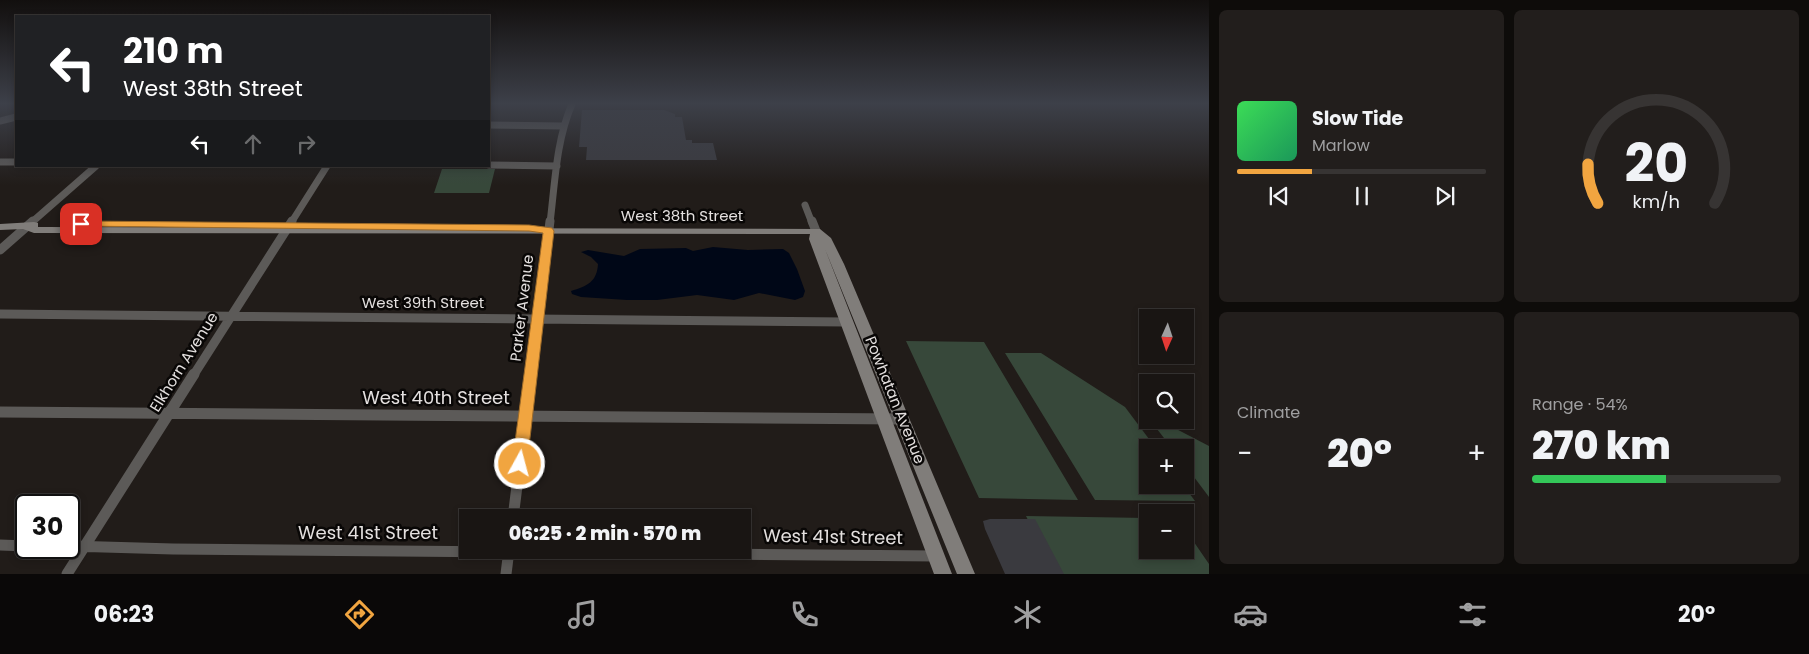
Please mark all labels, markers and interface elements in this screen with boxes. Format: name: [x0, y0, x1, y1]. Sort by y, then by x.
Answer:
text: 210 m: [123, 26, 223, 75]
icon: left: [40, 35, 105, 100]
text: West 38th Street: [123, 73, 303, 104]
text: Slow Tide: [1312, 105, 1403, 132]
text: 20: [1625, 127, 1688, 200]
icon: left: [186, 130, 214, 158]
icon: ahead: [239, 130, 267, 158]
icon: right: [292, 130, 320, 158]
text: Marlow: [1312, 134, 1370, 157]
icon: previous: [1265, 182, 1293, 210]
icon: pause: [1348, 182, 1376, 210]
icon: next: [1431, 182, 1459, 210]
text: km/h: [1633, 189, 1680, 214]
pin: [60, 203, 102, 245]
street label: West 38th Street: [621, 205, 743, 226]
icon: arrive: [67, 210, 95, 238]
street label: Parker Avenue: [505, 253, 538, 363]
street label: West 39th Street: [362, 292, 484, 313]
street label: Elkhorn Avenue: [145, 308, 223, 416]
north arrow: [1139, 309, 1194, 364]
map controls: [1139, 309, 1194, 559]
street label: Powhatan Avenue: [860, 333, 931, 467]
button: search: [1139, 374, 1194, 429]
street label: West 40th Street: [362, 385, 510, 410]
text: Range · 54%: [1532, 393, 1628, 416]
text: Climate: [1237, 401, 1300, 424]
text: 270 km: [1532, 419, 1671, 472]
text: 20°: [1327, 427, 1392, 480]
text: −: [1237, 434, 1252, 473]
text: +: [1467, 434, 1486, 473]
position arrow: [493, 437, 545, 489]
button: +: [1139, 439, 1194, 494]
speed limit sign: 30: [15, 494, 80, 559]
button: −: [1139, 504, 1194, 559]
street label: West 41st Street: [298, 520, 438, 545]
text: 06:25 · 2 min · 570 m: [509, 520, 701, 547]
street label: West 41st Street: [763, 523, 903, 550]
icon: directions: [342, 597, 377, 632]
icon: music: [565, 597, 600, 632]
icon: phone: [787, 597, 822, 632]
icon: climate: [1010, 597, 1045, 632]
icon: car: [1233, 597, 1268, 632]
icon: filters: [1455, 597, 1490, 632]
text: 06:23: [94, 599, 154, 630]
text: 20°: [1678, 599, 1715, 630]

